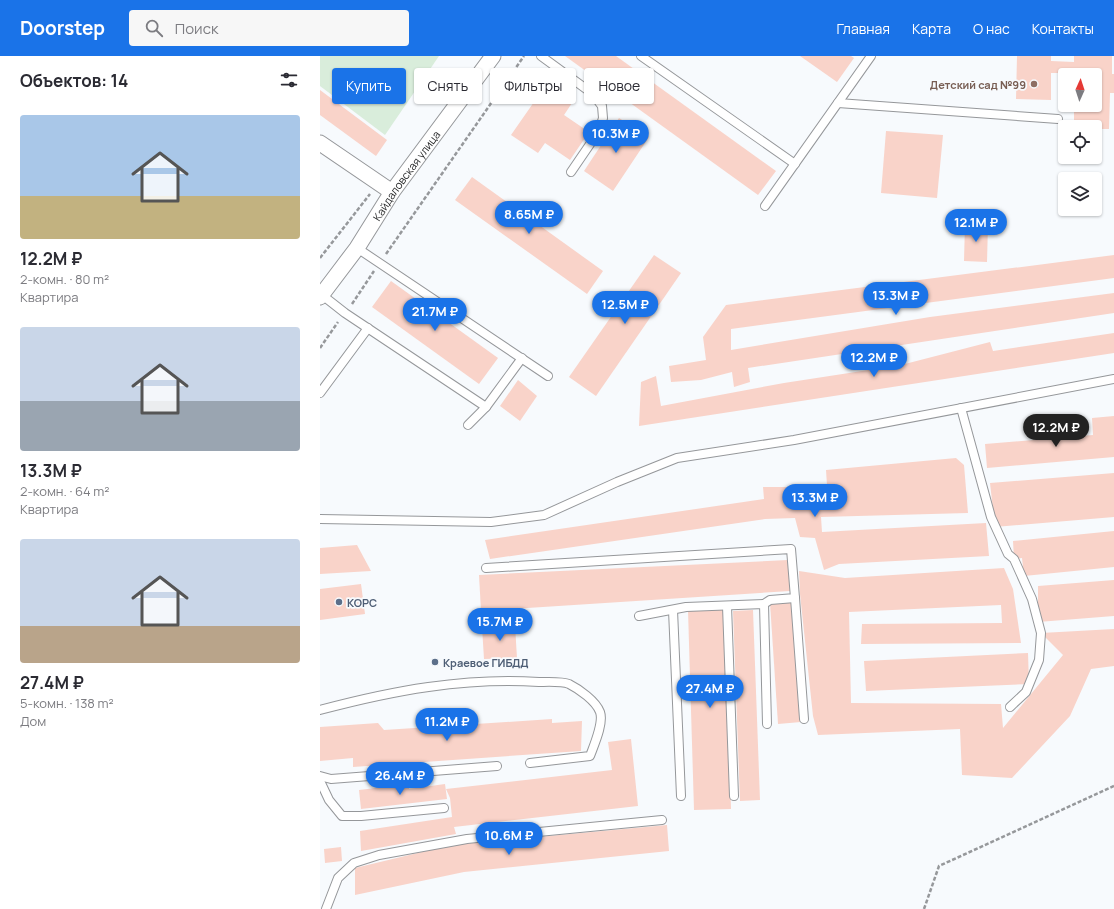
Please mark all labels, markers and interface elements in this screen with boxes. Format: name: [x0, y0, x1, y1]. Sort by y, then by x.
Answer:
search box: [129, 10, 409, 46]
text: Doorstep: [20, 15, 105, 41]
icon: search: [143, 17, 165, 39]
text: Поиск: [175, 18, 218, 39]
text: Главная: [837, 19, 890, 38]
text: Карта: [912, 19, 951, 38]
text: О нас: [973, 19, 1010, 38]
text: Контакты: [1032, 19, 1094, 38]
chip: Купить: [332, 68, 406, 104]
chip: Снять: [414, 68, 482, 104]
chip: Фильтры: [490, 68, 576, 104]
chip: Новое: [584, 68, 654, 104]
north arrow: [1058, 68, 1102, 112]
map controls: [1058, 68, 1102, 216]
text: Объектов: 14: [20, 69, 128, 92]
icon: filters: [278, 69, 300, 91]
place label: Детский сад №99: [930, 77, 1026, 92]
marker: Детский сад №99: [1029, 79, 1039, 89]
pin: 10.3M ₽: [579, 120, 653, 154]
button: locate: [1058, 120, 1102, 164]
text: 10.3M ₽: [592, 124, 640, 142]
street label: Кайдаловская улица: [369, 127, 443, 223]
icon: home: [124, 141, 196, 213]
button: layers: [1058, 172, 1102, 216]
pin: 8.65M ₽: [492, 201, 566, 235]
text: 8.65M ₽: [504, 205, 554, 223]
pin: 12.1M ₽: [939, 209, 1013, 243]
text: 12.1M ₽: [954, 213, 998, 231]
text: 12.2M ₽: [20, 247, 82, 270]
text: 2-комн. · 80 m²: [20, 270, 109, 288]
pin: 13.3M ₽: [859, 282, 933, 316]
text: 13.3M ₽: [872, 286, 920, 304]
text: Квартира: [20, 288, 79, 306]
pin: 12.5M ₽: [588, 291, 662, 325]
text: 12.5M ₽: [601, 295, 649, 313]
pin: 21.7M ₽: [398, 298, 472, 332]
text: 21.7M ₽: [412, 302, 458, 320]
pin: 12.2M ₽: [837, 344, 911, 378]
text: 12.2M ₽: [850, 348, 898, 366]
icon: home: [124, 353, 196, 425]
pin: 12.2M ₽: [1019, 414, 1093, 448]
text: 12.2M ₽: [1032, 418, 1080, 436]
text: 13.3M ₽: [20, 459, 82, 482]
text: 2-комн. · 64 m²: [20, 482, 110, 500]
pin: 13.3M ₽: [778, 484, 852, 518]
text: 13.3M ₽: [791, 488, 839, 506]
text: Квартира: [20, 500, 79, 518]
icon: home: [124, 565, 196, 637]
place label: КОРС: [347, 595, 377, 610]
marker: КОРС: [334, 597, 344, 607]
pin: 15.7M ₽: [463, 608, 537, 642]
text: 15.7M ₽: [477, 612, 523, 630]
place label: Краевое ГИБДД: [443, 655, 529, 670]
marker: Краевое ГИБДД: [430, 657, 440, 667]
text: 27.4M ₽: [20, 671, 84, 694]
pin: 27.4M ₽: [673, 675, 747, 709]
text: 27.4M ₽: [686, 679, 734, 697]
text: 5-комн. · 138 m²: [20, 694, 114, 712]
pin: 11.2M ₽: [410, 708, 484, 742]
text: Дом: [20, 712, 46, 730]
text: 11.2M ₽: [424, 712, 470, 730]
pin: 26.4M ₽: [363, 762, 437, 796]
text: 26.4M ₽: [375, 766, 425, 784]
pin: 10.6M ₽: [472, 822, 546, 856]
text: 10.6M ₽: [485, 826, 533, 844]

